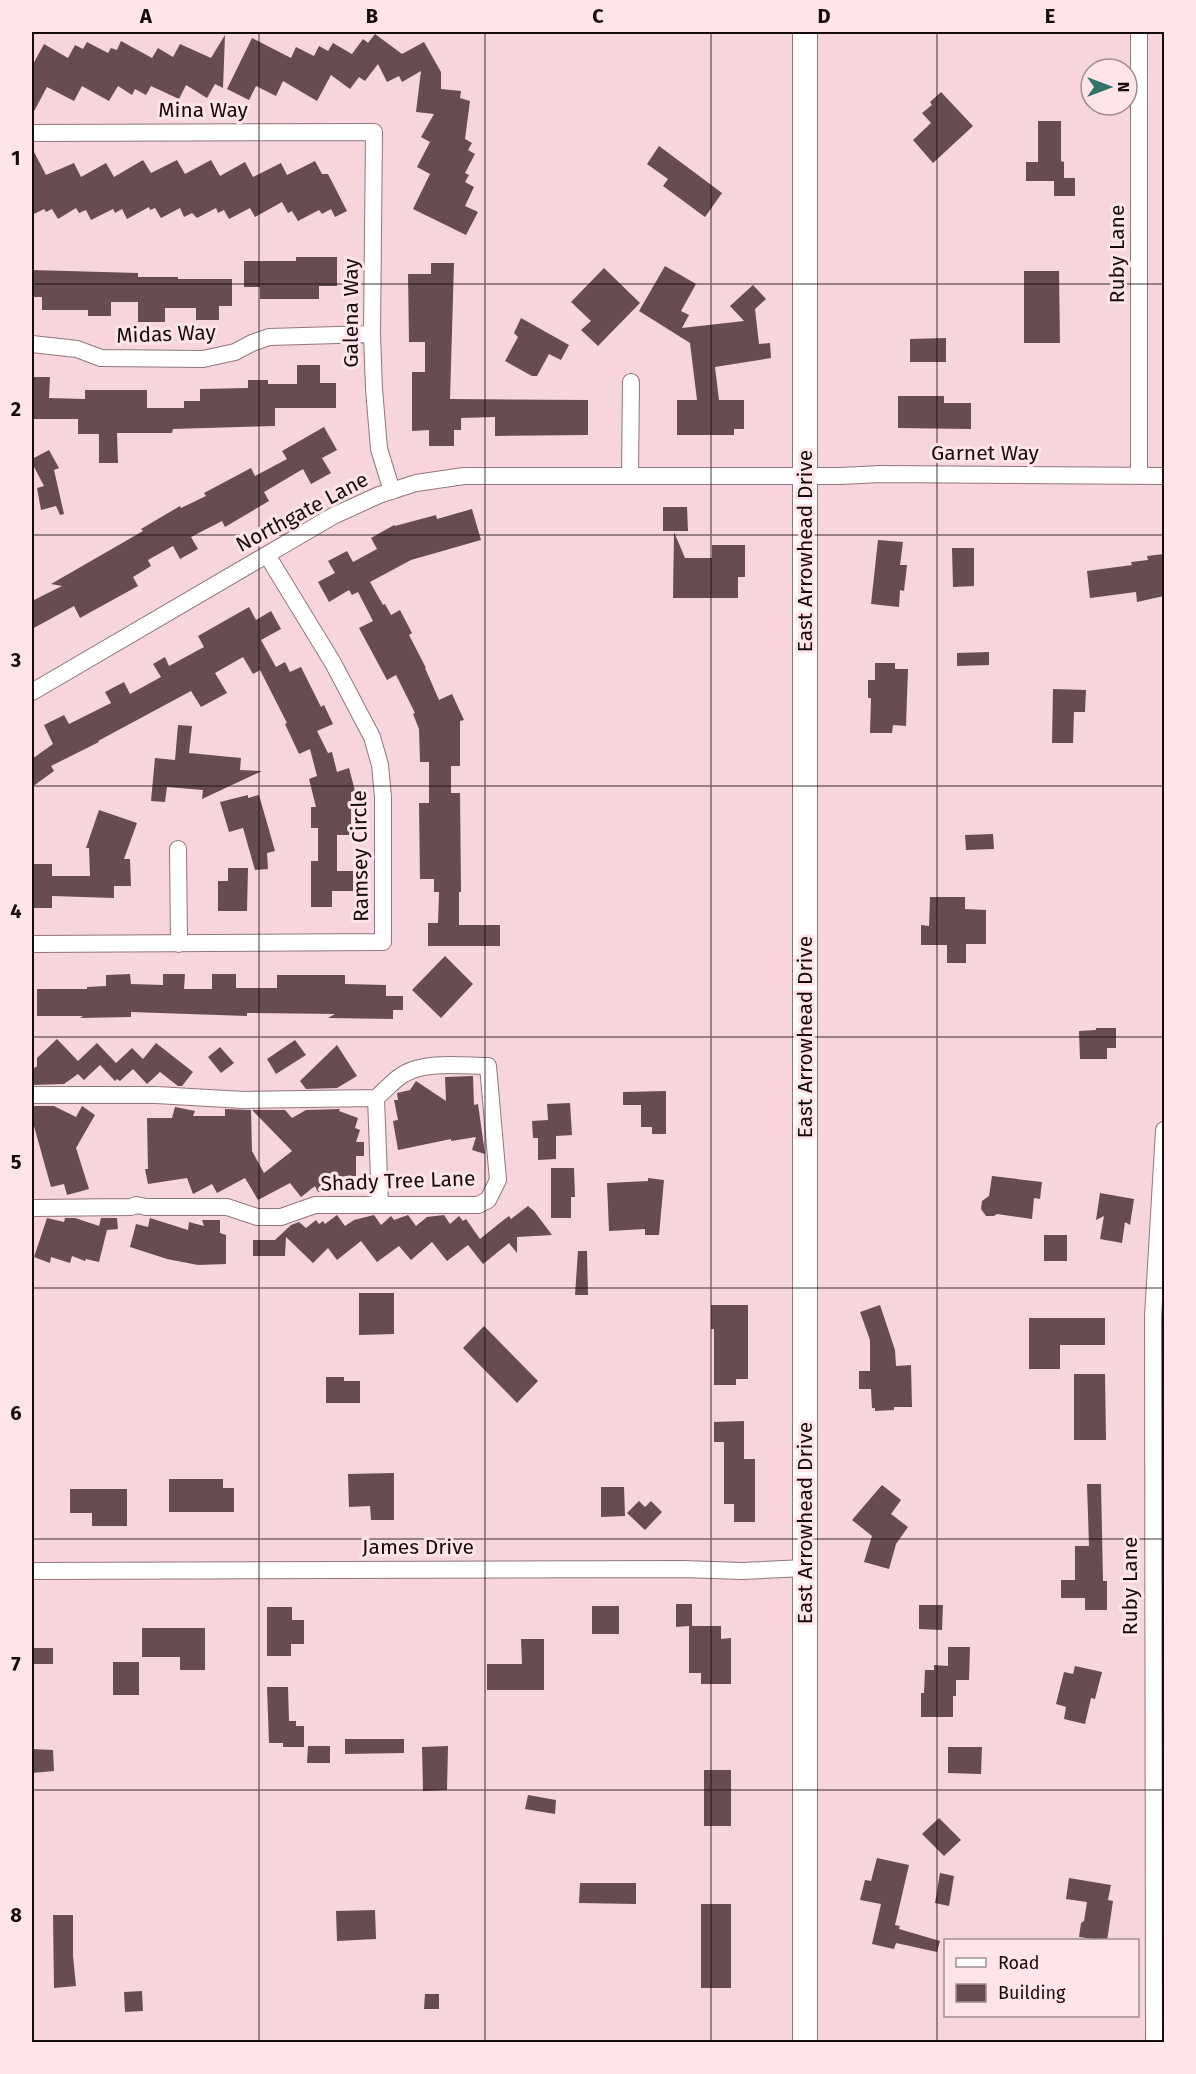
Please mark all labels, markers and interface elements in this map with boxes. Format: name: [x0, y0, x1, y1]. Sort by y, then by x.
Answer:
text: A: [139, 4, 153, 28]
text: B: [366, 4, 378, 28]
text: C: [592, 4, 604, 28]
text: D: [817, 4, 831, 28]
text: E: [1045, 4, 1055, 28]
north arrow: [1079, 57, 1139, 117]
text: N: [1114, 82, 1133, 92]
street label: Mina Way: [158, 97, 249, 123]
text: 1: [11, 146, 21, 170]
street label: Ruby Lane: [1104, 205, 1130, 303]
street label: Galena Way: [338, 258, 364, 368]
street label: Midas Way: [116, 319, 217, 349]
text: 2: [11, 397, 21, 421]
street label: Garnet Way: [931, 440, 1040, 466]
street label: East Arrowhead Drive: [792, 450, 818, 652]
street label: Northgate Lane: [231, 466, 373, 558]
text: 3: [10, 648, 21, 672]
street label: Ramsey Circle: [346, 790, 374, 922]
text: 4: [10, 899, 22, 923]
street label: East Arrowhead Drive: [792, 936, 818, 1138]
text: 5: [11, 1150, 22, 1174]
street label: Shady Tree Lane: [320, 1165, 476, 1197]
text: 6: [10, 1401, 22, 1425]
street label: East Arrowhead Drive: [792, 1422, 818, 1624]
street label: James Drive: [362, 1534, 474, 1560]
street label: Ruby Lane: [1117, 1537, 1143, 1635]
text: 7: [11, 1652, 21, 1676]
text: 8: [10, 1903, 22, 1927]
legend: [944, 1939, 1139, 2017]
text: Road: [998, 1952, 1040, 1974]
text: Building: [998, 1982, 1066, 2004]

